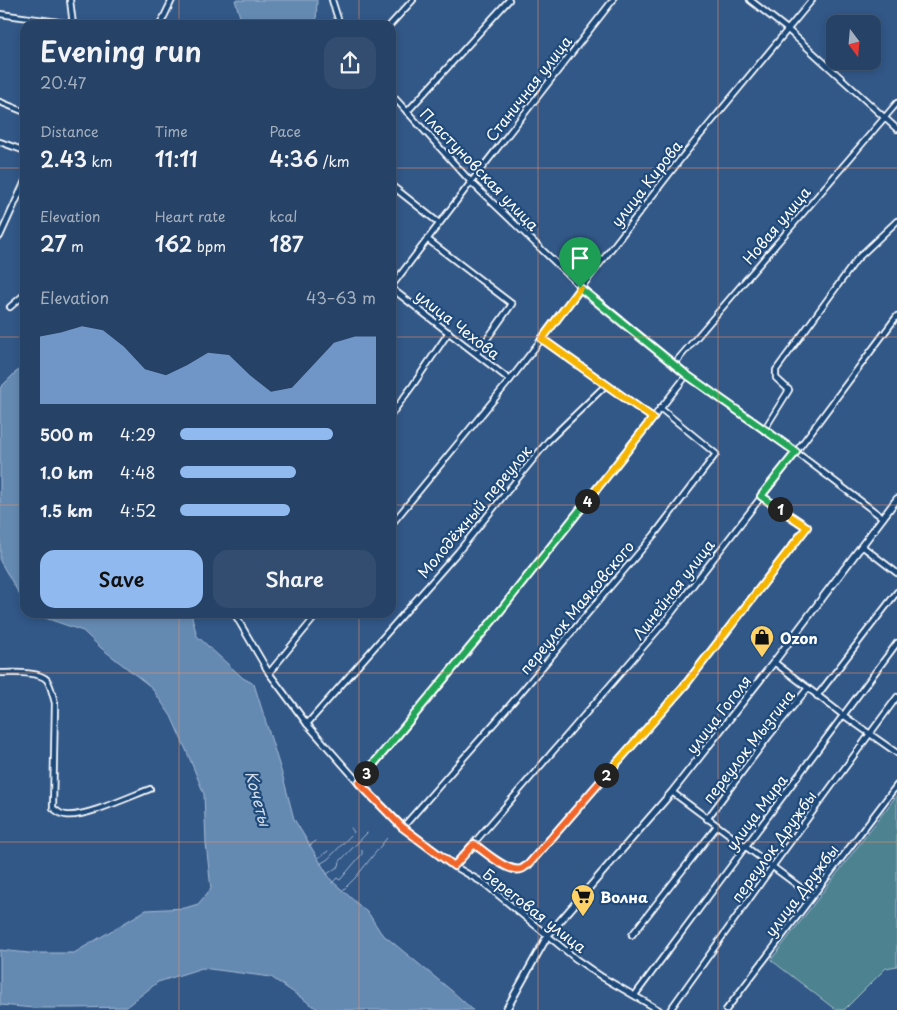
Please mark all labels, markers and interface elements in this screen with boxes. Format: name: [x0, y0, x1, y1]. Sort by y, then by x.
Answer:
north arrow: [826, 15, 881, 70]
map controls: [826, 15, 881, 70]
text: Evening run: [40, 29, 202, 72]
street label: Станичная улица: [479, 30, 577, 146]
button: share: [324, 37, 376, 89]
text: 20:47: [40, 70, 86, 94]
street label: Пластуновская улица: [415, 102, 545, 236]
text: Distance: [40, 121, 99, 142]
text: Time: [155, 121, 188, 142]
text: Pace: [269, 121, 301, 142]
street label: улица Кирова: [605, 134, 688, 231]
text: 2.43: [40, 142, 87, 174]
text: 11:11: [155, 142, 198, 174]
text: 4:36: [269, 142, 318, 174]
text: km: [87, 151, 113, 172]
text: /km: [318, 151, 350, 172]
street label: Новая улица: [737, 181, 816, 269]
text: Elevation: [40, 206, 100, 227]
text: Heart rate: [155, 206, 225, 227]
text: kcal: [269, 206, 297, 227]
text: 27: [40, 227, 66, 259]
text: 162: [155, 227, 192, 259]
text: 187: [269, 227, 304, 259]
text: m: [66, 236, 84, 257]
text: bpm: [192, 236, 226, 257]
pin: [559, 237, 601, 288]
icon: arrive: [566, 244, 594, 272]
street label: улица Чехова: [411, 283, 506, 365]
text: Elevation: [40, 285, 109, 309]
text: 43–63 m: [306, 285, 376, 309]
text: 500 m: [40, 422, 93, 446]
text: 4:29: [120, 422, 156, 446]
street label: Молодёжный переулок: [411, 440, 537, 582]
text: 1.0 km: [40, 460, 93, 484]
text: 4:48: [120, 460, 156, 484]
pin: 4: [574, 488, 600, 514]
text: 4: [583, 491, 592, 512]
pin: 1: [768, 496, 792, 522]
text: 1.5 km: [40, 498, 93, 522]
text: 4:52: [120, 498, 156, 522]
text: 1: [777, 499, 784, 520]
street label: Линейная улица: [626, 533, 720, 644]
street label: переулок Маяковского: [513, 535, 639, 679]
button: Save: [40, 550, 203, 608]
button: Share: [213, 550, 376, 608]
shop icon: Ozon: [749, 624, 775, 658]
place label: Ozon: [780, 626, 818, 649]
street label: улица Гоголя: [680, 670, 756, 758]
street label: переулок Мызгина: [696, 684, 800, 808]
pin: 3: [354, 760, 378, 786]
pin: 2: [594, 762, 618, 788]
text: 3: [362, 763, 371, 784]
text: 2: [602, 765, 611, 786]
water label: Кочеты: [240, 768, 278, 830]
street label: улица Мира: [720, 769, 793, 855]
street label: переулок Дружбы: [725, 785, 821, 907]
street label: улица Дружбы: [759, 839, 843, 941]
street label: Береговая улица: [478, 862, 592, 958]
supermarket icon: Волна: [570, 883, 596, 917]
place label: Волна: [600, 885, 648, 908]

